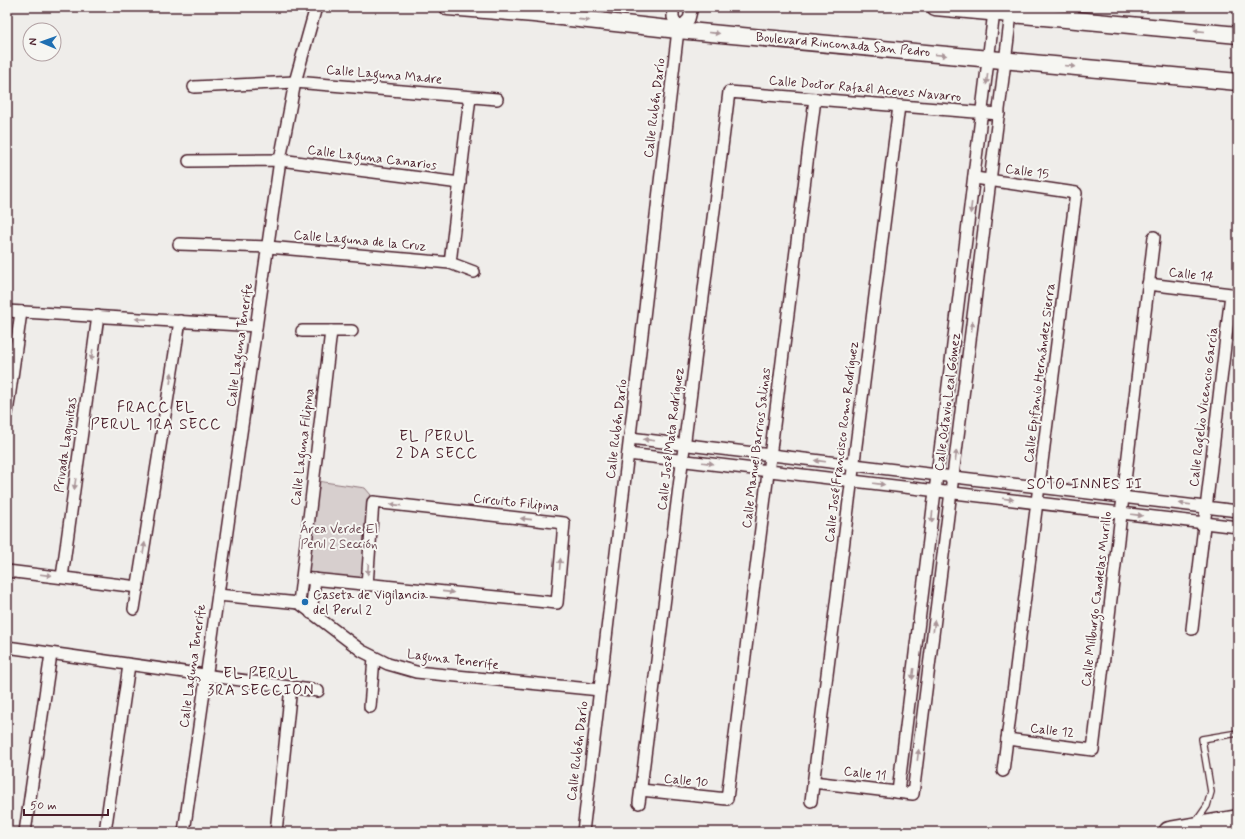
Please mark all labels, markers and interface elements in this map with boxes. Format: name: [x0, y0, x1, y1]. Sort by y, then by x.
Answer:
one-way arrow: [578, 17, 590, 23]
north arrow: [22, 22, 62, 62]
one-way arrow: [1193, 28, 1205, 35]
street label: Boulevard Rinconada San Pedro: [755, 29, 931, 61]
one-way arrow: [708, 30, 720, 37]
text: N: [26, 38, 40, 46]
one-way arrow: [935, 51, 947, 58]
street label: Calle Rubén Darío: [640, 57, 670, 159]
street label: Calle Laguna Madre: [325, 61, 443, 91]
one-way arrow: [1064, 63, 1076, 70]
street label: Calle Doctor Rafaél Aceves Navarro: [768, 72, 962, 106]
one-way arrow: [984, 73, 990, 85]
street label: Calle Laguna Canarios: [306, 142, 438, 176]
street label: Calle 15: [1004, 161, 1050, 184]
one-way arrow: [968, 202, 974, 214]
street label: Calle Laguna de la Cruz: [293, 227, 427, 257]
street label: Calle 14: [1168, 264, 1215, 286]
street label: Calle Laguna Tenerife: [223, 282, 259, 408]
street label: Calle Epifanio Hernández Sierra: [1021, 282, 1060, 464]
one-way arrow: [134, 316, 147, 322]
one-way arrow: [969, 321, 975, 333]
street label: Calle Rogelio Vicencio García: [1186, 326, 1224, 488]
street label: Calle Octavio Leal Gómez: [931, 332, 965, 472]
street label: Calle José Francisco Romo Rodríguez: [821, 340, 863, 544]
one-way arrow: [89, 349, 96, 361]
street label: Calle José Mata Rodríguez: [654, 367, 688, 511]
street label: Calle Manuel Barrios Salinas: [739, 367, 775, 529]
one-way arrow: [168, 372, 174, 384]
street label: Calle Rubén Darío: [602, 378, 632, 480]
street label: Calle Laguna Filipina: [287, 387, 321, 507]
street label: Privada Lagunitas: [51, 396, 82, 494]
district label: FRACC EL PERUL 1RA SECC: [90, 398, 222, 435]
district label: EL PERUL 2 DA SECC: [396, 427, 478, 464]
one-way arrow: [643, 437, 655, 443]
one-way arrow: [953, 450, 959, 462]
one-way arrow: [814, 457, 826, 464]
one-way arrow: [702, 460, 714, 467]
district label: SOTO INNES II: [1027, 475, 1143, 495]
one-way arrow: [72, 478, 78, 490]
one-way arrow: [873, 481, 885, 487]
street label: Circuito Filipina: [472, 490, 560, 516]
one-way arrow: [1002, 496, 1014, 502]
one-way arrow: [390, 501, 402, 508]
one-way arrow: [1179, 501, 1191, 508]
street label: Calle Milburgo Candelas Murillo: [1078, 510, 1118, 688]
one-way arrow: [929, 511, 936, 524]
one-way arrow: [1131, 512, 1143, 518]
one-way arrow: [520, 515, 532, 522]
park label: Área Verde El Perul 2 Sección: [300, 520, 378, 553]
one-way arrow: [141, 542, 147, 554]
one-way arrow: [557, 558, 564, 570]
one-way arrow: [365, 563, 372, 575]
one-way arrow: [40, 572, 52, 579]
place label: Caseta de Vigilancia del Perul 2: [313, 587, 428, 619]
one-way arrow: [442, 589, 454, 596]
marker: Caseta de Vigilancia del Perul 2: [300, 597, 310, 607]
street label: Calle Laguna Tenerife: [176, 603, 212, 729]
one-way arrow: [931, 620, 937, 633]
street label: Laguna Tenerife: [406, 646, 500, 676]
district label: EL PERUL 3RA SECCION: [208, 664, 314, 701]
one-way arrow: [910, 668, 916, 680]
street label: Calle Rubén Darío: [563, 700, 593, 802]
street label: Calle 12: [1029, 720, 1075, 742]
one-way arrow: [915, 749, 921, 761]
street label: Calle 11: [843, 763, 887, 785]
street label: Calle 10: [663, 770, 709, 792]
scale bar: [24, 791, 108, 817]
text: 50 m: [30, 798, 57, 814]

